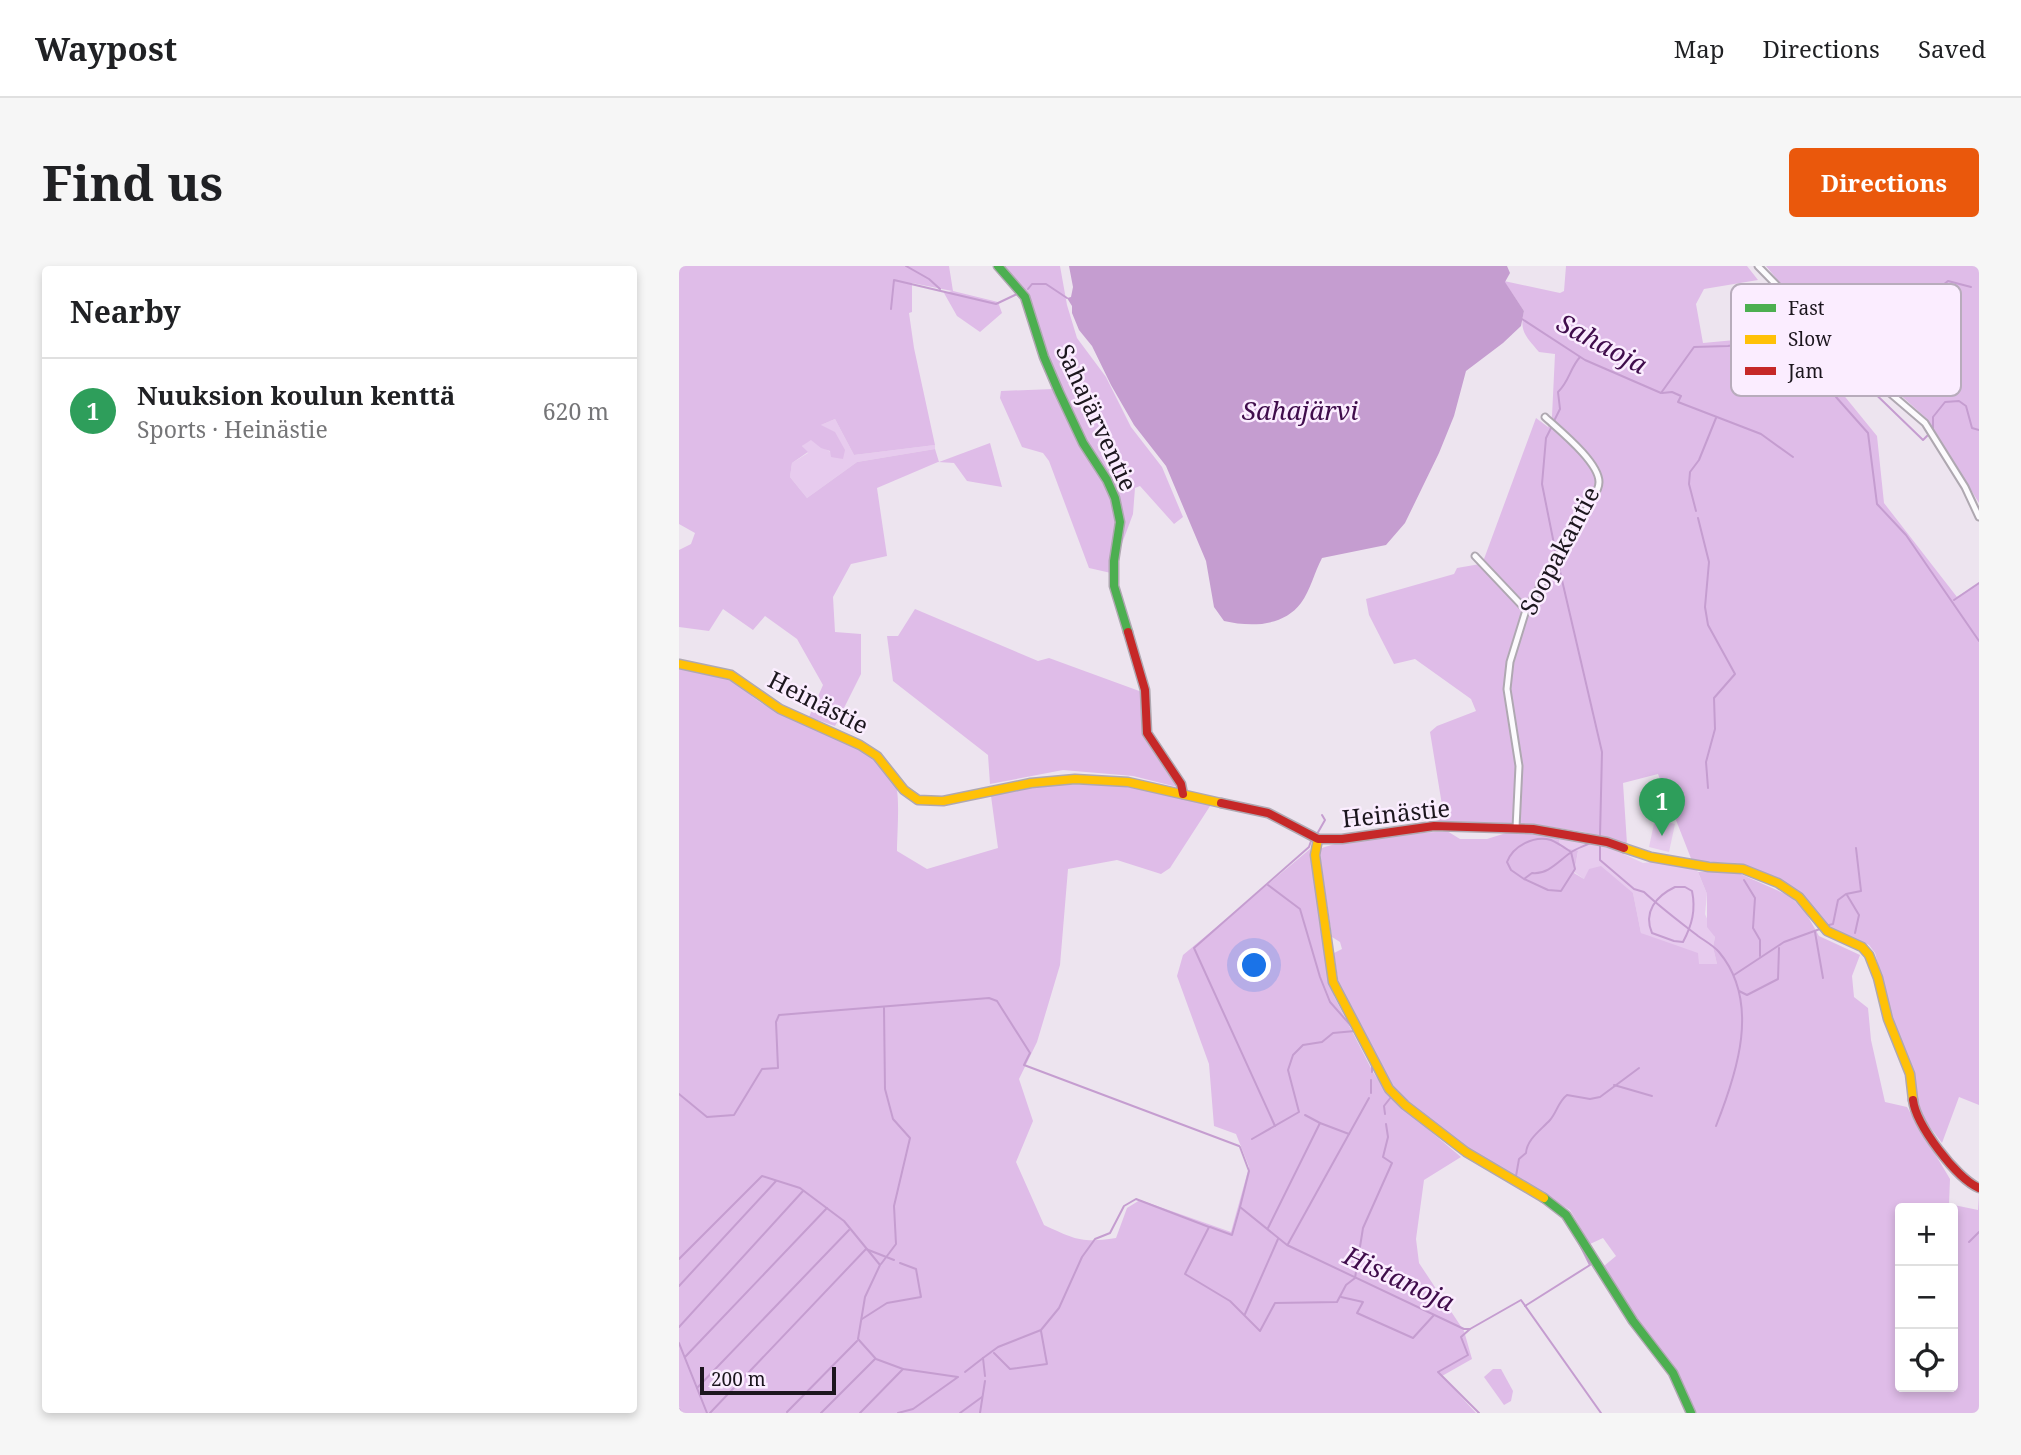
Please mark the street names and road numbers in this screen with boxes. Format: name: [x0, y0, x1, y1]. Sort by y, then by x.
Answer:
street label: Sahajärventie: [1049, 339, 1146, 496]
street label: Soopakantie: [1511, 480, 1606, 620]
street label: Heinästie: [763, 662, 874, 741]
street label: Heinästie: [1340, 790, 1451, 835]

